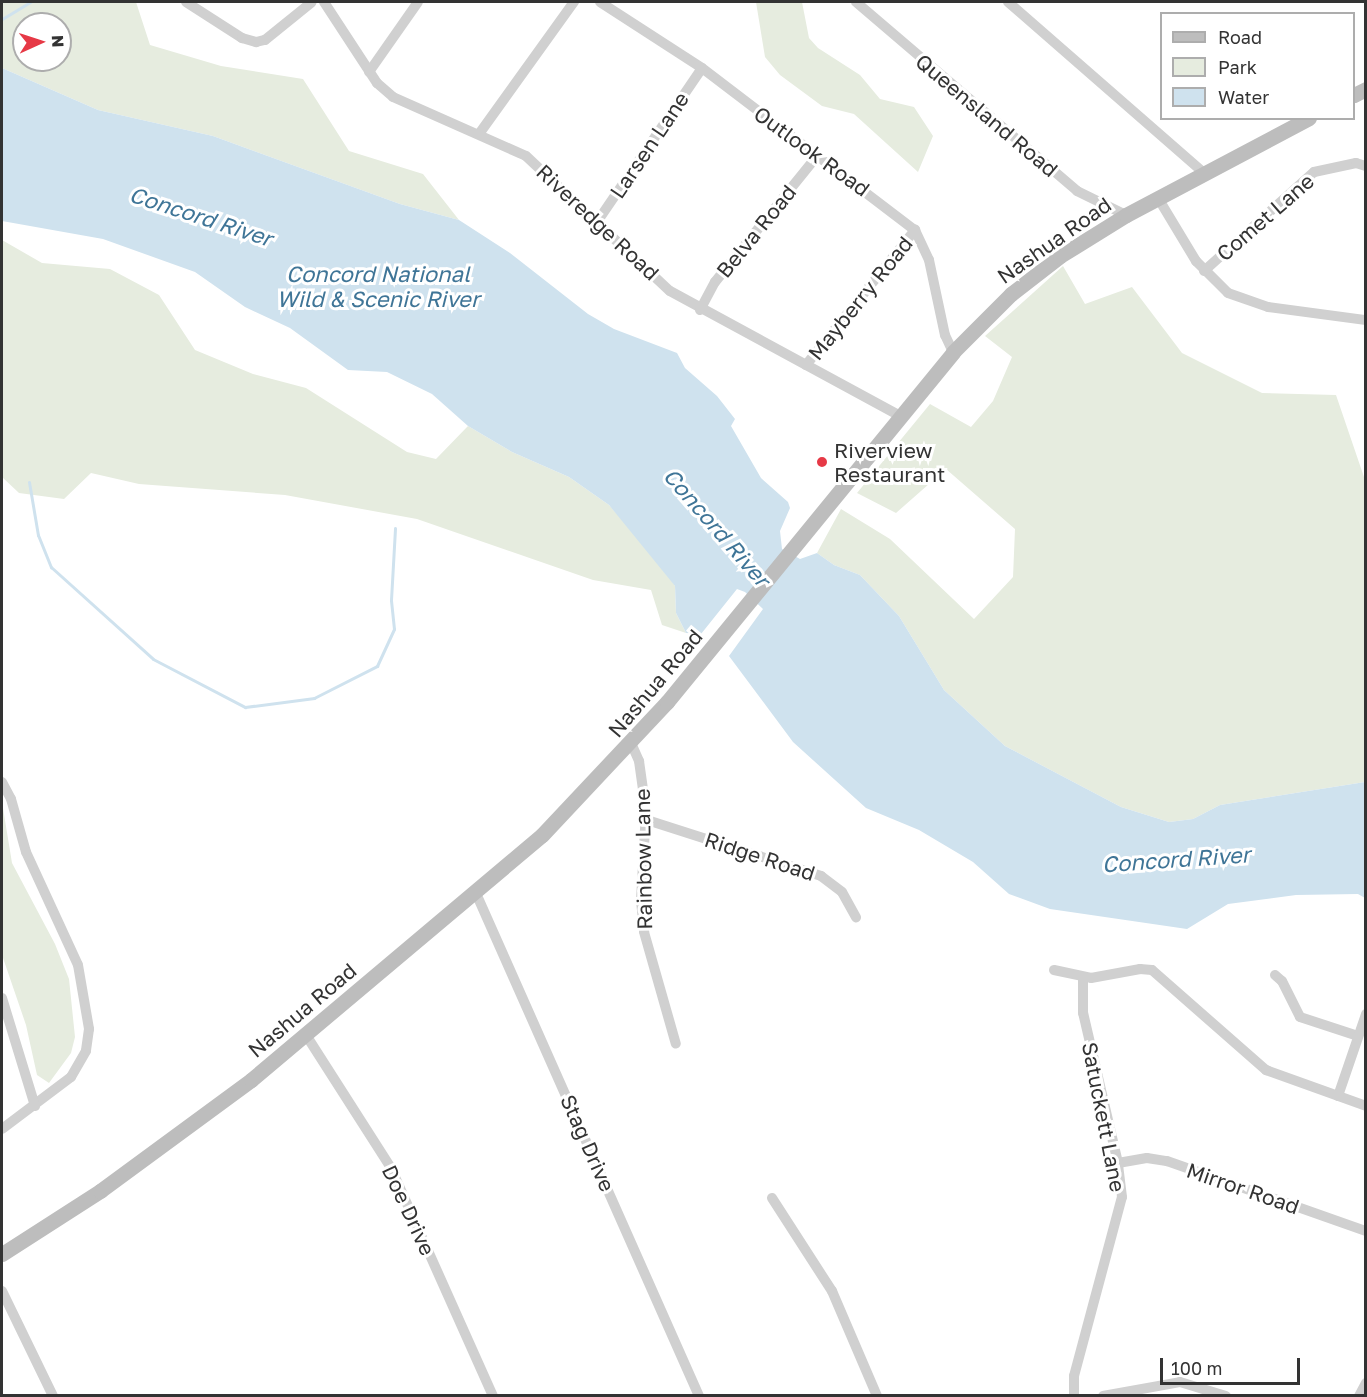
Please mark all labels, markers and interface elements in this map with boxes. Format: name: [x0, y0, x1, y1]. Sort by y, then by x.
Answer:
north arrow: [12, 12, 72, 72]
legend: [1160, 12, 1355, 120]
text: Road: [1218, 26, 1262, 48]
text: N: [48, 35, 68, 48]
street label: Queensland Road: [911, 48, 1063, 182]
text: Park: [1218, 56, 1257, 78]
text: Water: [1218, 86, 1269, 108]
street label: Larsen Lane: [604, 87, 694, 203]
street label: Outlook Road: [749, 101, 875, 201]
street label: Riveredge Road: [532, 159, 664, 285]
street label: Comet Lane: [1211, 168, 1319, 266]
street label: Belva Road: [711, 179, 801, 283]
water label: Concord River: [126, 181, 276, 251]
street label: Nashua Road: [992, 191, 1116, 289]
street label: Mayberry Road: [802, 231, 918, 365]
water label: Concord National Wild & Scenic River: [277, 260, 479, 312]
place label: Riverview Restaurant: [834, 437, 945, 487]
marker: Riverview Restaurant: [815, 455, 829, 469]
water label: Concord River: [658, 462, 776, 592]
street label: Nashua Road: [603, 624, 707, 742]
street label: Rainbow Lane: [629, 788, 657, 930]
street label: Ridge Road: [702, 826, 818, 886]
water label: Concord River: [1101, 841, 1251, 877]
street label: Nashua Road: [243, 958, 361, 1062]
street label: Satuckett Lane: [1077, 1040, 1131, 1194]
street label: Stag Drive: [555, 1091, 621, 1195]
street label: Mirror Road: [1183, 1157, 1303, 1219]
street label: Doe Drive: [377, 1161, 441, 1259]
scale bar: [1163, 1346, 1302, 1384]
text: 100 m: [1171, 1357, 1222, 1379]

